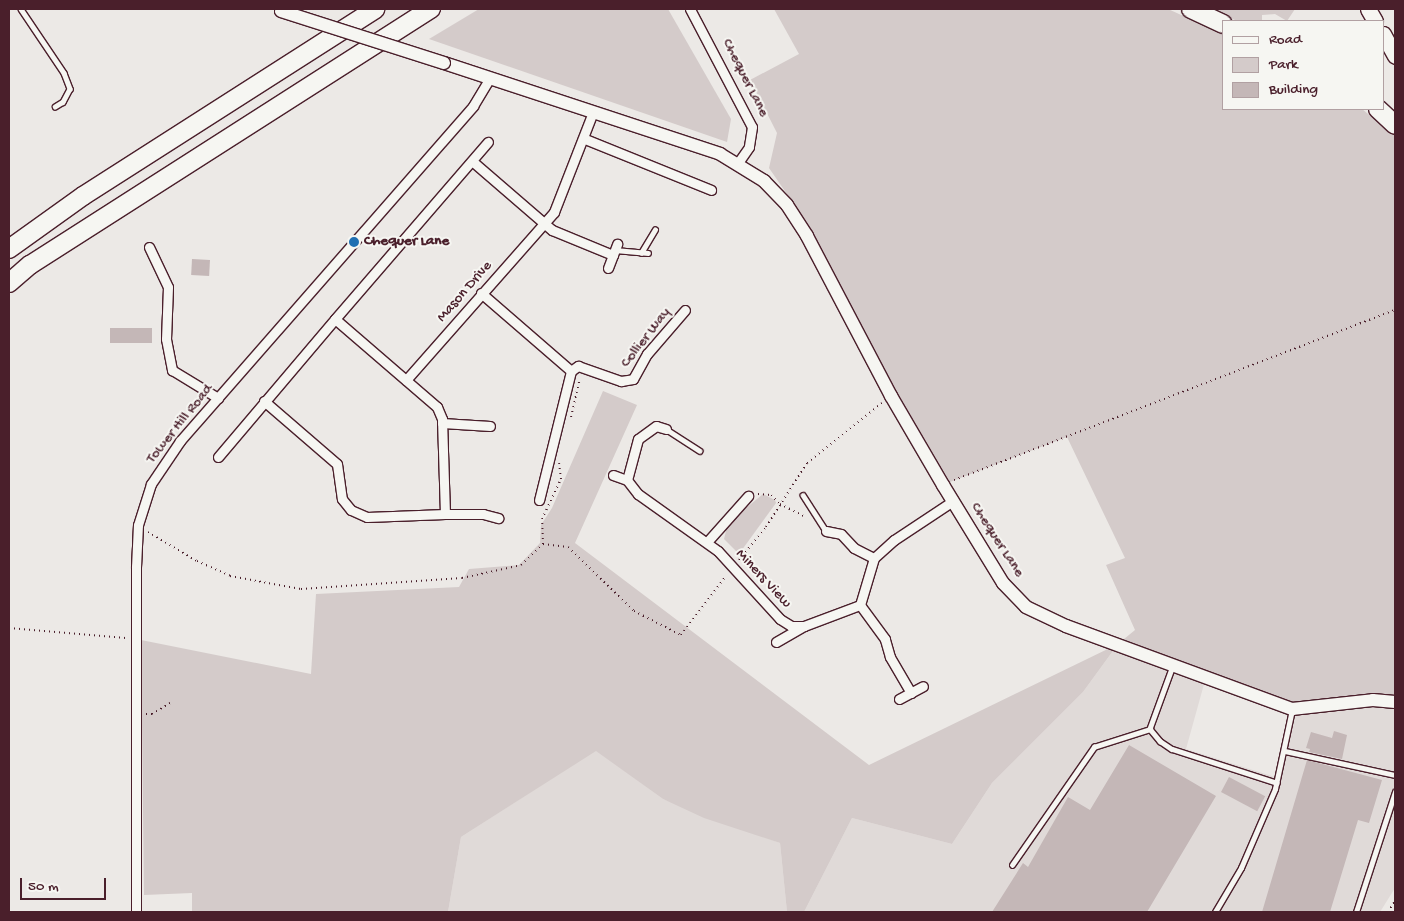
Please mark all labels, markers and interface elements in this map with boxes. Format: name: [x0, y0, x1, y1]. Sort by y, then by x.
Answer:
legend: [1222, 20, 1384, 110]
text: Road: [1269, 31, 1302, 49]
street label: Chequer Lane: [718, 36, 772, 120]
text: Park: [1269, 56, 1298, 74]
text: Building: [1269, 81, 1318, 99]
place label: Chequer Lane: [364, 233, 449, 251]
marker: Chequer Lane: [348, 236, 360, 248]
street label: Mason Drive: [433, 258, 497, 326]
street label: Collier Way: [617, 305, 675, 371]
street label: Tower Hill Road: [143, 381, 217, 467]
street label: Chequer Lane: [966, 499, 1028, 581]
street label: Miners View: [731, 546, 795, 612]
scale bar: [22, 868, 109, 900]
text: 50 m: [28, 878, 59, 896]

